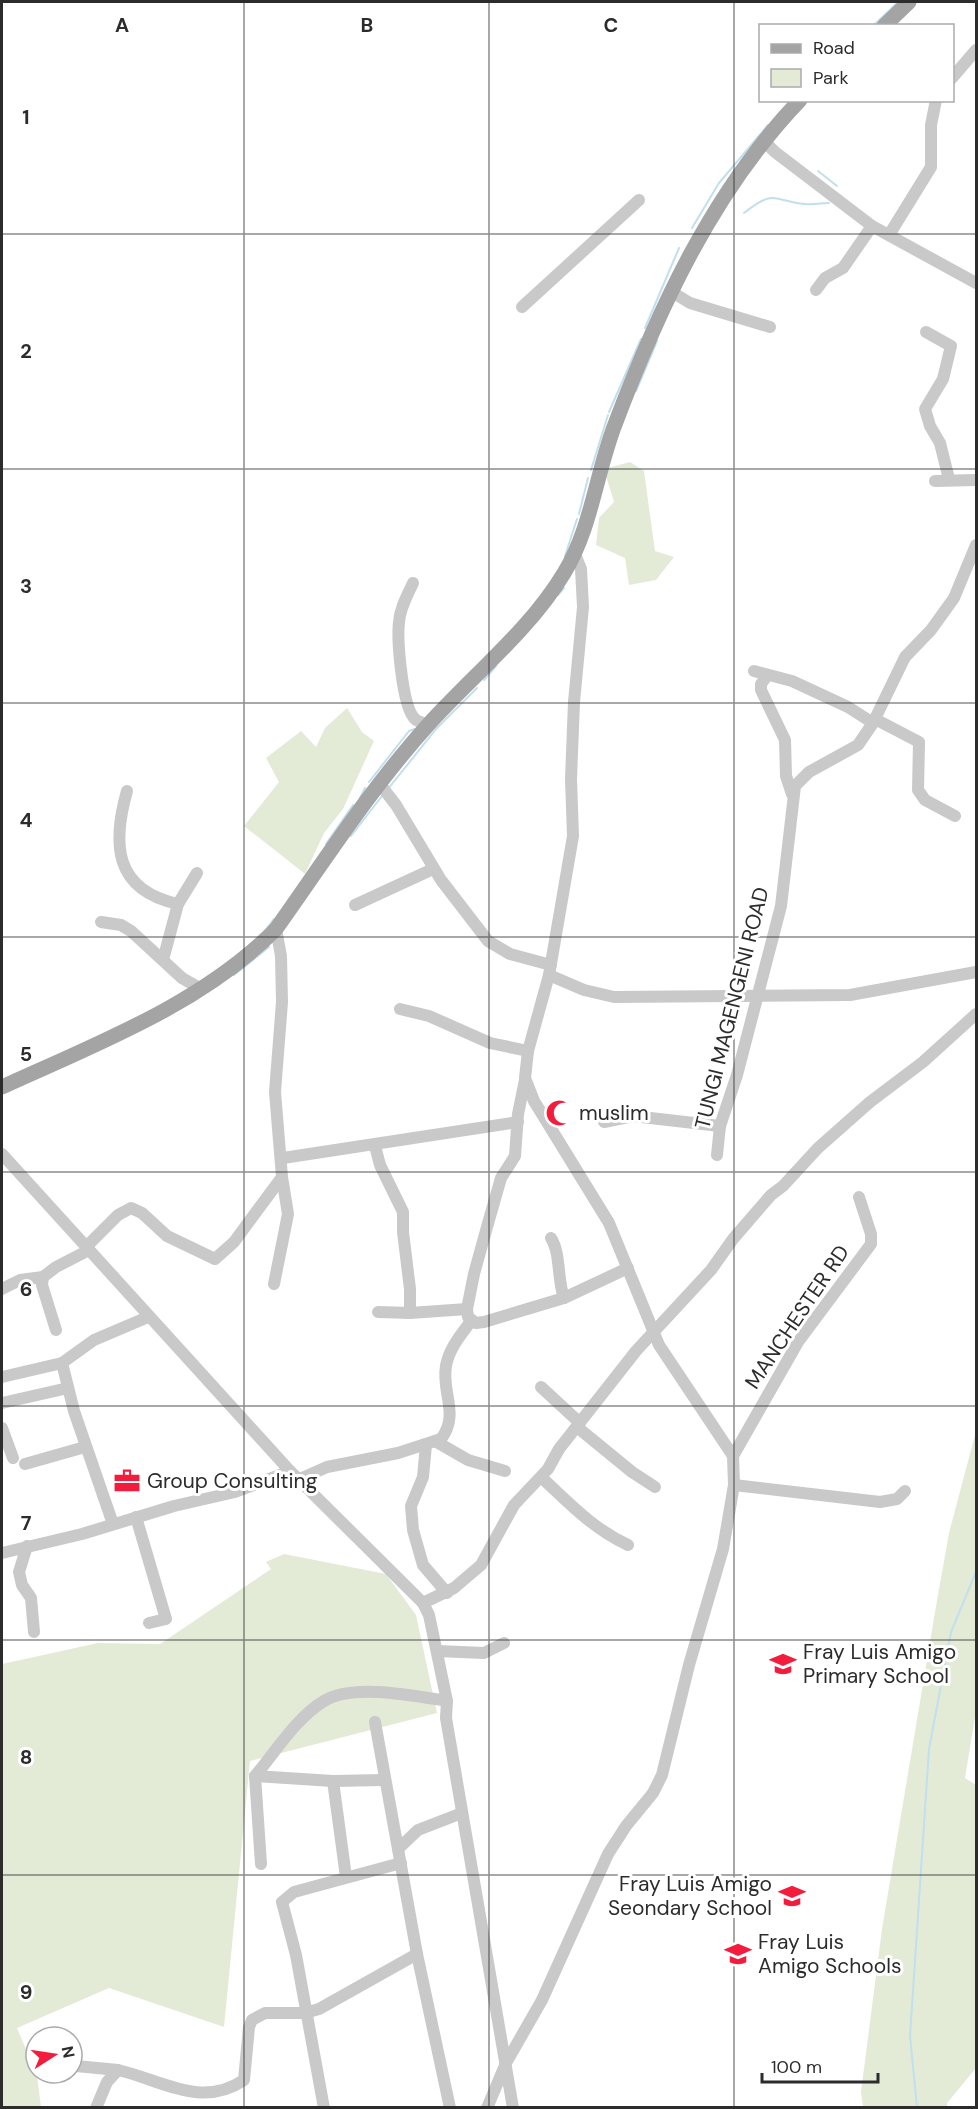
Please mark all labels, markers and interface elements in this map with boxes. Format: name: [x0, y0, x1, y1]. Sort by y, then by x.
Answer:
text: A: [115, 12, 129, 38]
text: B: [361, 12, 373, 38]
text: C: [604, 12, 618, 38]
legend: [759, 24, 954, 102]
text: Road: [813, 36, 855, 60]
text: Park: [813, 66, 849, 90]
text: 1: [22, 104, 30, 130]
text: 2: [20, 338, 32, 364]
text: 3: [20, 573, 32, 599]
text: 4: [20, 807, 33, 833]
street label: TUNGI MAGENGENI ROAD: [688, 884, 776, 1132]
text: 5: [20, 1041, 32, 1067]
mosque icon: muslim: [544, 1098, 574, 1128]
place label: muslim: [579, 1099, 649, 1127]
street label: MANCHESTER RD: [738, 1240, 856, 1394]
text: 6: [20, 1276, 32, 1302]
office icon: Group Consulting: [112, 1466, 142, 1496]
place label: Group Consulting: [147, 1467, 318, 1495]
text: 7: [21, 1510, 32, 1536]
place label: Fray Luis Amigo Primary School: [803, 1638, 956, 1690]
school or university icon: Fray Luis Amigo Primary School: [768, 1649, 798, 1679]
text: 8: [20, 1744, 32, 1770]
place label: Fray Luis Amigo Seondary School: [608, 1870, 772, 1922]
school or university icon: Fray Luis Amigo Seondary School: [777, 1881, 807, 1911]
place label: Fray Luis Amigo Schools: [758, 1928, 901, 1980]
school or university icon: Fray Luis Amigo Schools: [723, 1939, 753, 1969]
text: 9: [20, 1979, 32, 2005]
north arrow: [24, 2025, 84, 2085]
text: N: [57, 2044, 80, 2060]
scale bar: [762, 2046, 878, 2084]
text: 100 m: [771, 2055, 822, 2079]

